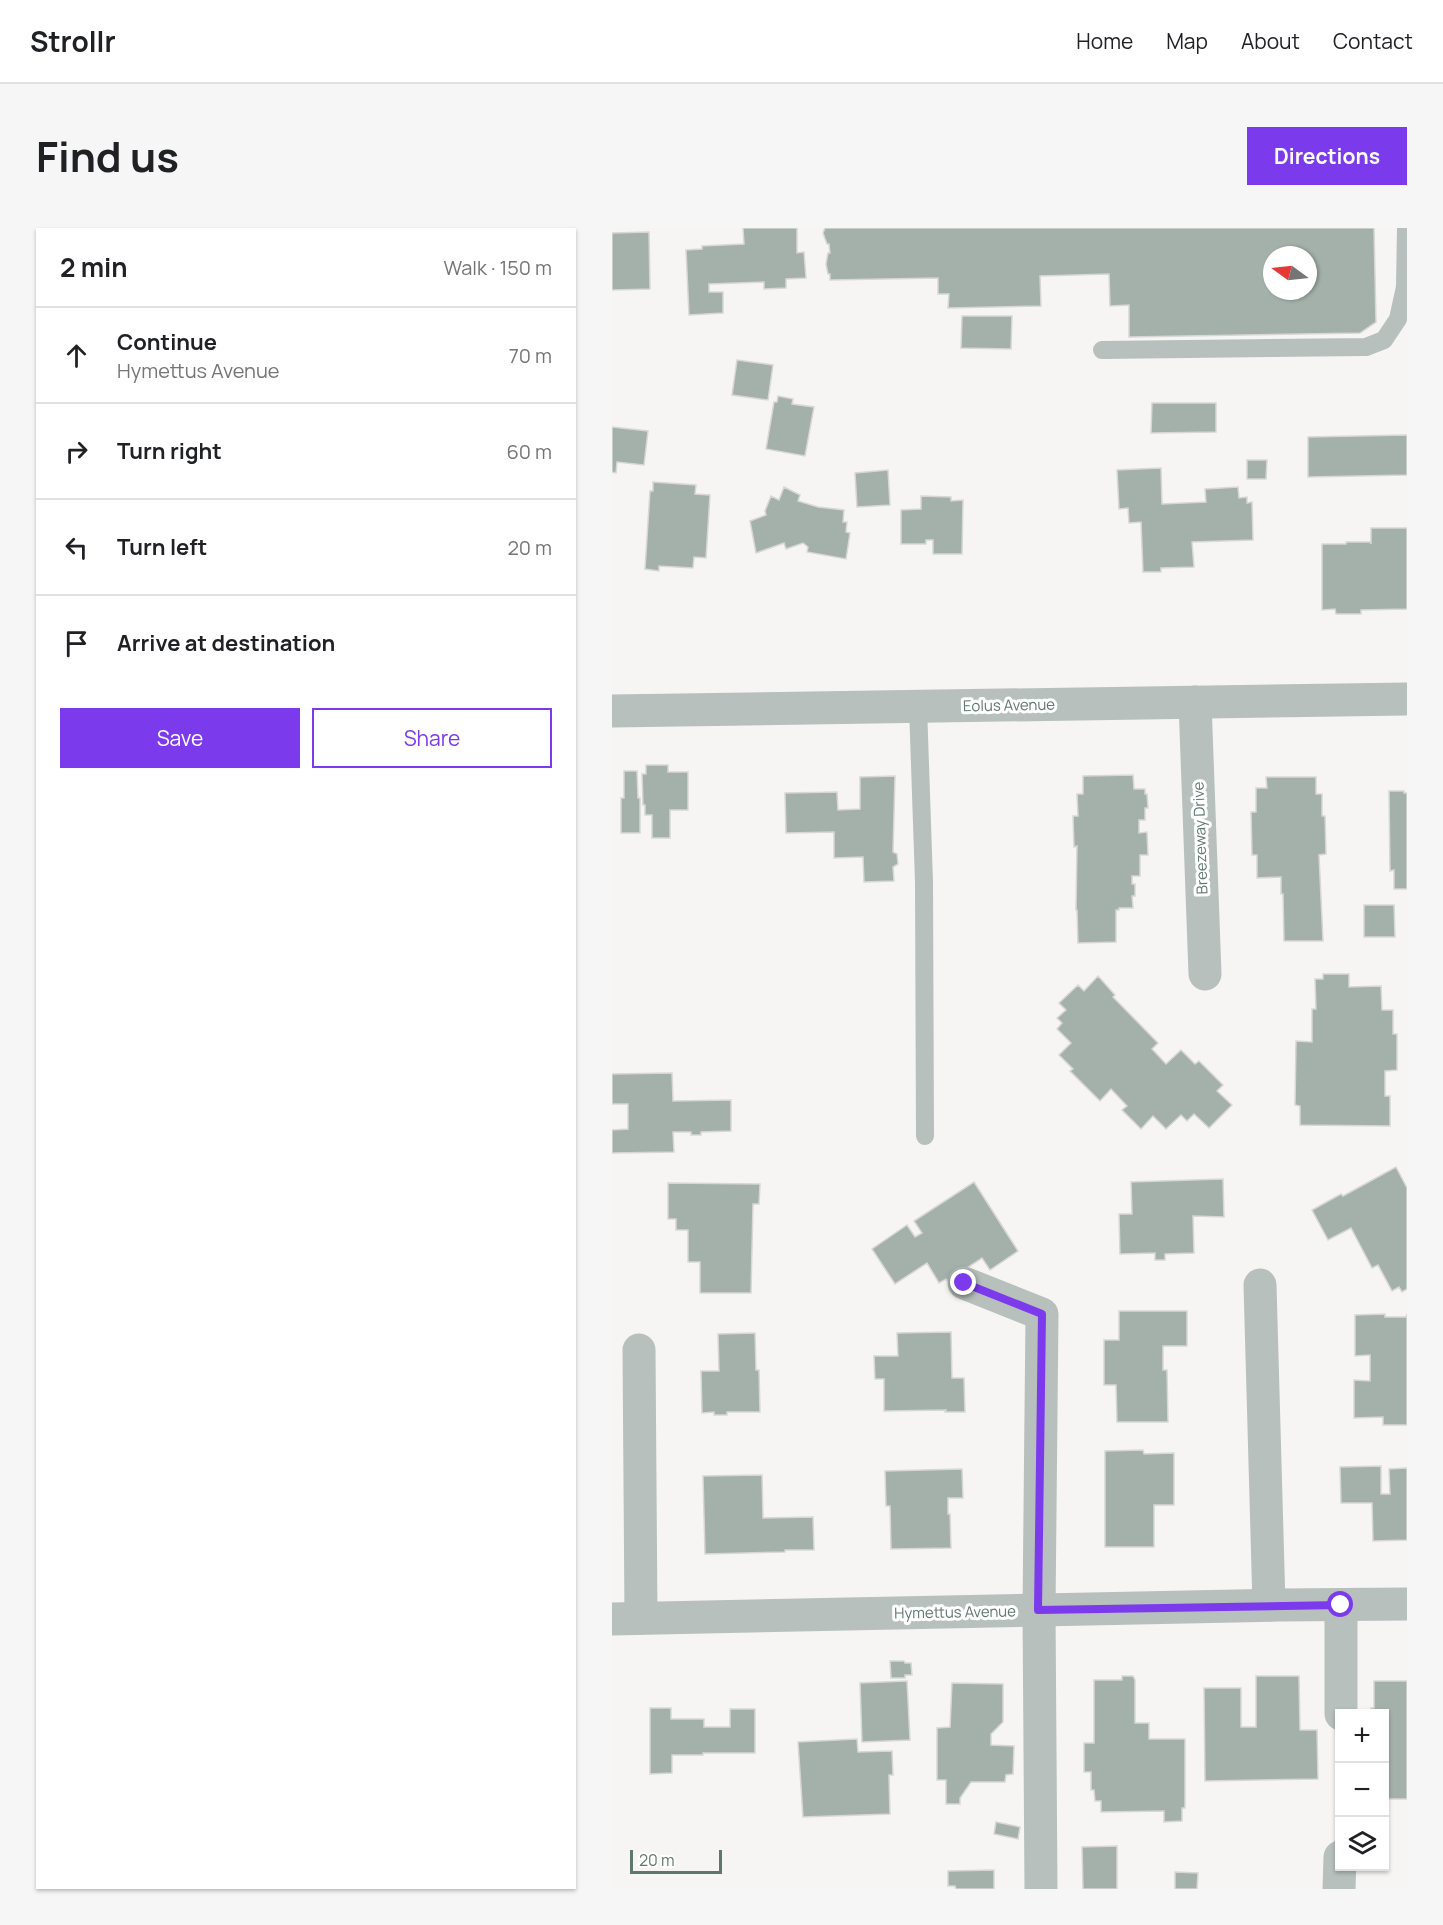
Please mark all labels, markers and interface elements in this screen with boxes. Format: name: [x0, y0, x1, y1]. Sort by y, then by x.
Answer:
text: Strollr: [30, 22, 116, 60]
text: Home: [1076, 27, 1133, 55]
text: Map: [1166, 27, 1208, 55]
text: About: [1241, 27, 1300, 55]
text: Contact: [1333, 27, 1413, 55]
text: Find us: [36, 127, 179, 185]
button: Directions: [1247, 127, 1407, 185]
north arrow: [1263, 246, 1317, 300]
text: 2 min: [60, 249, 128, 285]
text: Walk · 150 m: [443, 254, 552, 281]
text: Continue: [117, 327, 217, 357]
icon: ahead: [60, 339, 93, 372]
text: 70 m: [509, 342, 552, 369]
text: Hymettus Avenue: [117, 357, 280, 384]
icon: right: [60, 435, 93, 468]
text: Turn right: [117, 436, 222, 466]
text: 60 m: [506, 438, 552, 465]
icon: left: [60, 531, 93, 564]
text: Turn left: [117, 532, 207, 562]
text: 20 m: [507, 534, 552, 561]
icon: arrive: [60, 627, 93, 660]
text: Arrive at destination: [117, 628, 335, 658]
street label: Eolus Avenue: [963, 694, 1055, 716]
button: Save: [60, 708, 300, 768]
button: Share: [312, 708, 552, 768]
street label: Breezeway Drive: [1188, 781, 1212, 895]
route end: [950, 1269, 976, 1295]
route start: [1327, 1591, 1353, 1617]
street label: Hymettus Avenue: [894, 1600, 1016, 1624]
map controls: [1335, 1709, 1389, 1871]
button: +: [1335, 1709, 1389, 1763]
button: −: [1335, 1763, 1389, 1817]
button: layers: [1335, 1817, 1389, 1871]
scale bar: [630, 1847, 722, 1874]
text: 20 m: [639, 1849, 675, 1871]

